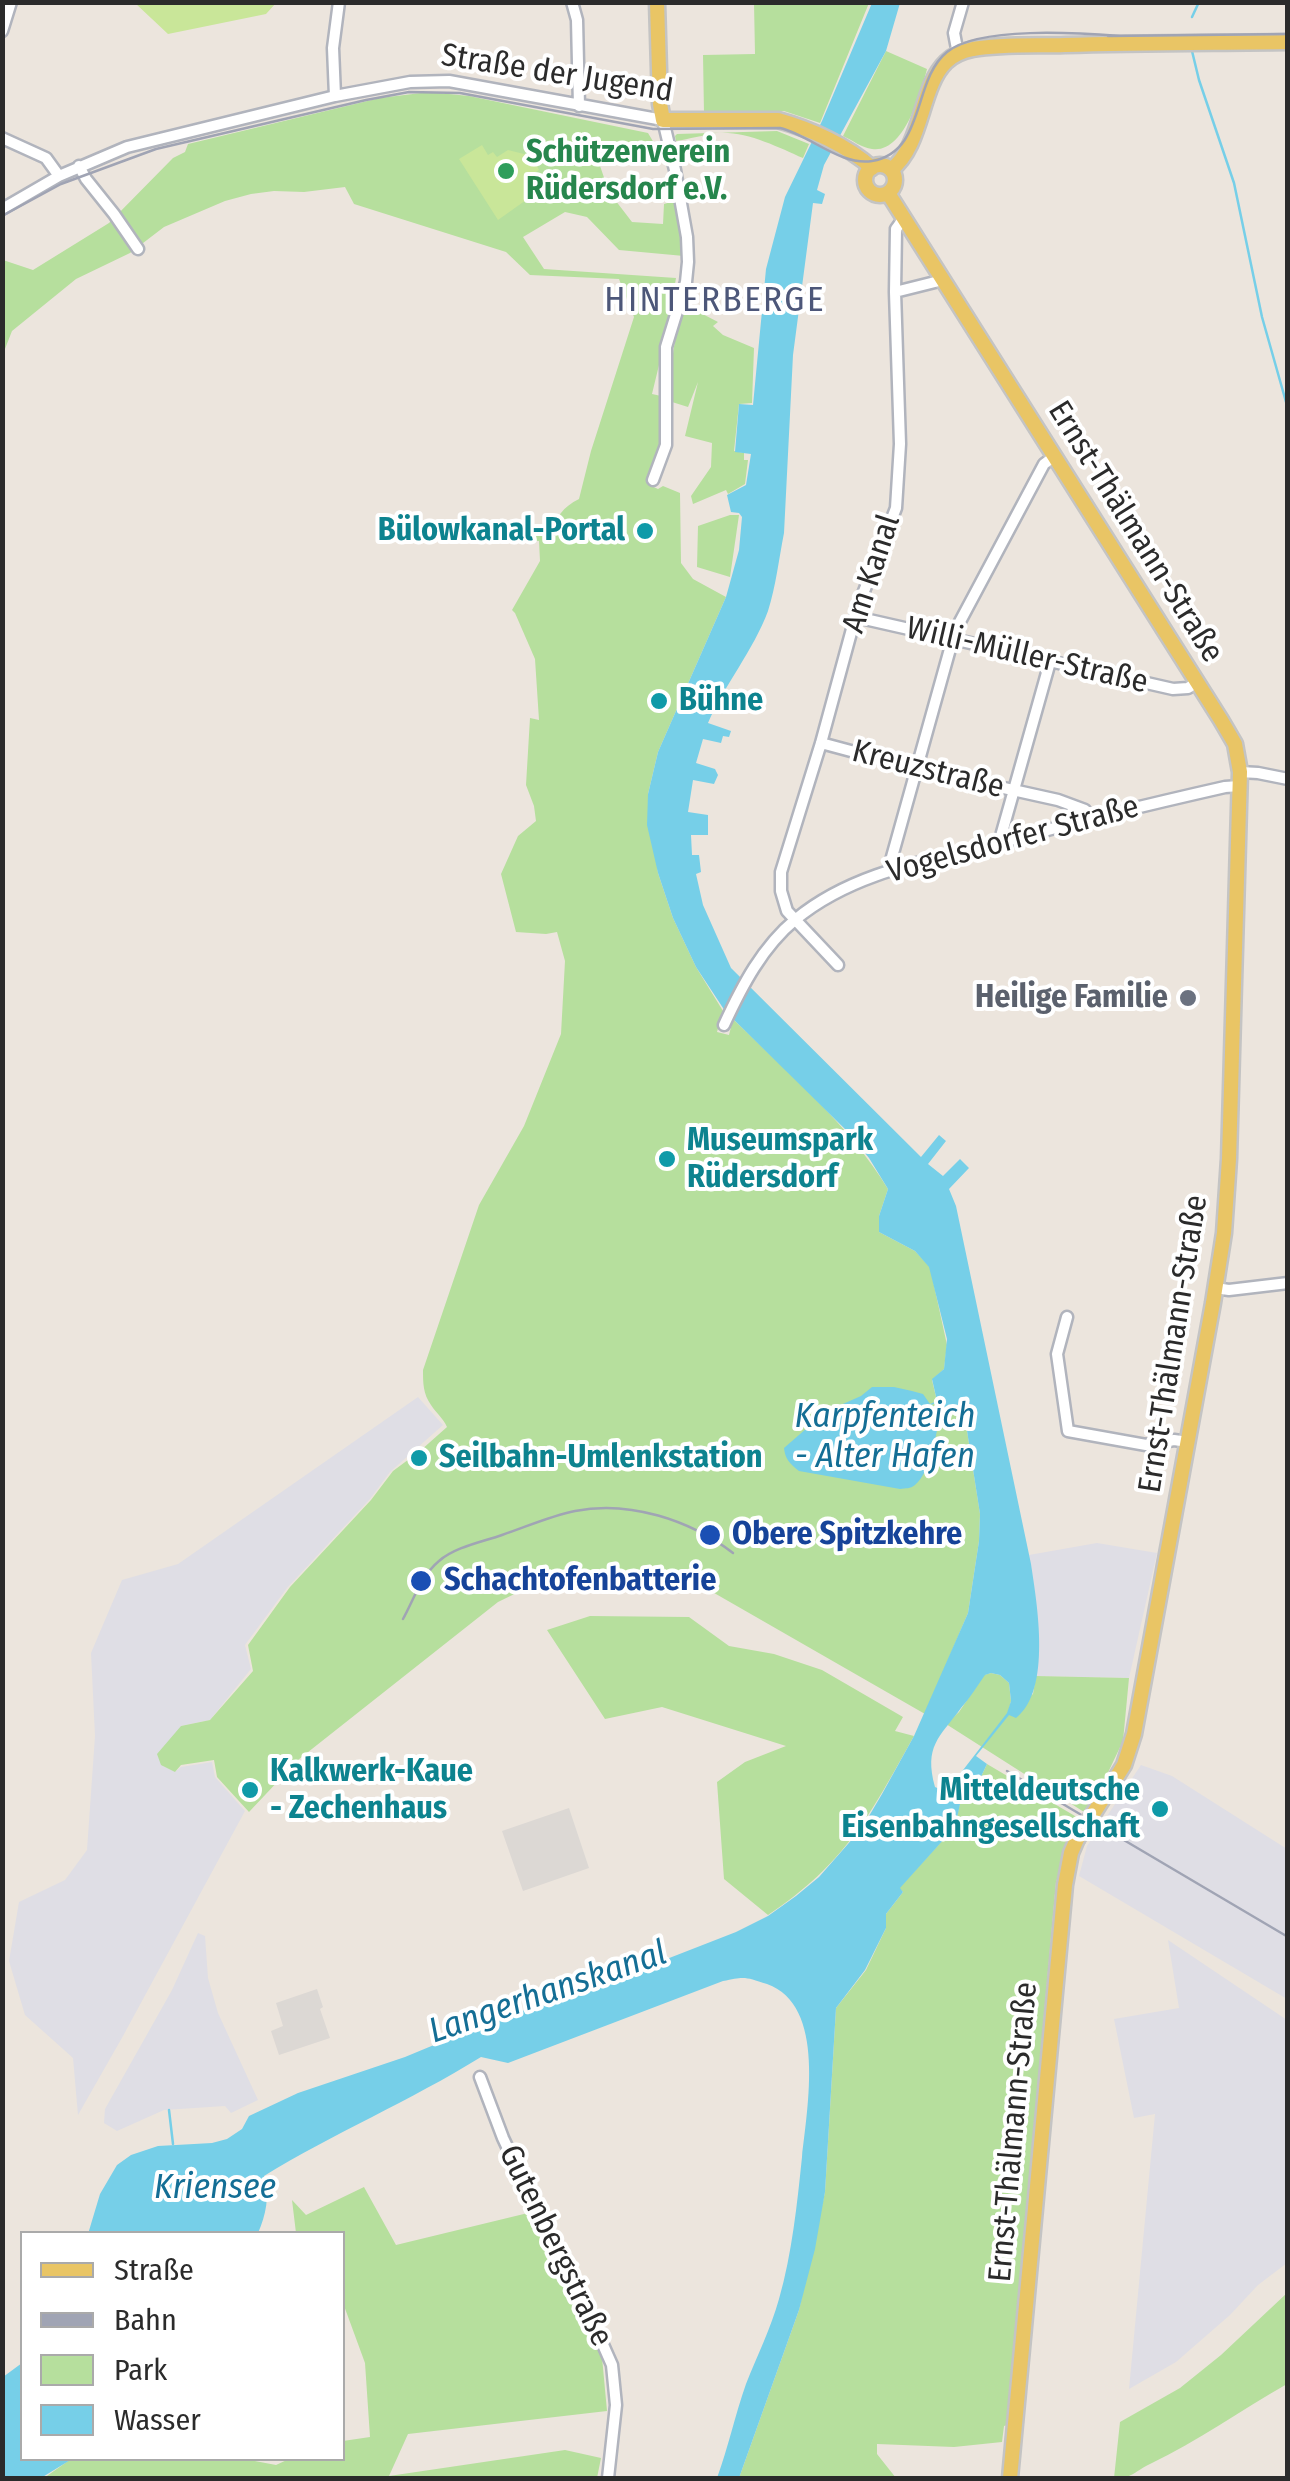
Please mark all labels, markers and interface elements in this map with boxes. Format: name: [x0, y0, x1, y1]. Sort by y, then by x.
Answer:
street label: Straße der Jugend: [438, 37, 676, 111]
place label: Schützenverein Rüdersdorf e.V.: [526, 134, 730, 209]
marker: Schützenverein Rüdersdorf e.V.: [495, 160, 517, 182]
district label: HINTERBERGE: [604, 280, 826, 322]
street label: Ernst-Thälmann-Straße: [1039, 394, 1231, 670]
street label: Am Kanal: [835, 510, 909, 638]
place label: Bülowkanal-Portal: [378, 512, 625, 550]
marker: Bülowkanal-Portal: [634, 520, 656, 542]
street label: Willi-Müller-Straße: [903, 610, 1151, 702]
place label: Bühne: [679, 682, 763, 720]
marker: Bühne: [648, 690, 670, 712]
street label: Kreuzstraße: [848, 733, 1008, 807]
street label: Vogelsdorfer Straße: [883, 788, 1143, 892]
place label: Heilige Familie: [975, 979, 1168, 1017]
marker: Heilige Familie: [1177, 987, 1199, 1009]
place label: Museumspark Rüdersdorf: [687, 1122, 873, 1197]
marker: Museumspark Rüdersdorf: [656, 1148, 678, 1170]
street label: Ernst-Thälmann-Straße: [1131, 1192, 1217, 1496]
water label: Karpfenteich - Alter Hafen: [794, 1396, 976, 1478]
place label: Seilbahn-Umlenkstation: [439, 1439, 763, 1477]
marker: Seilbahn-Umlenkstation: [408, 1447, 430, 1469]
place label: Obere Spitzkehre: [732, 1516, 962, 1554]
marker: Obere Spitzkehre: [697, 1522, 723, 1548]
place label: Schachtofenbatterie: [444, 1562, 716, 1600]
marker: Schachtofenbatterie: [408, 1568, 434, 1594]
place label: Kalkwerk-Kaue - Zechenhaus: [270, 1753, 473, 1828]
place label: Mitteldeutsche Eisenbahngesellschaft: [841, 1772, 1140, 1847]
marker: Kalkwerk-Kaue - Zechenhaus: [239, 1779, 261, 1801]
marker: Mitteldeutsche Eisenbahngesellschaft: [1149, 1798, 1171, 1820]
water label: Langerhanskanal: [424, 1933, 672, 2053]
street label: Ernst-Thälmann-Straße: [982, 1980, 1046, 2284]
street label: Gutenbergstraße: [490, 2139, 620, 2353]
water label: Kriensee: [154, 2167, 276, 2209]
legend: [20, 2231, 345, 2461]
text: Straße: [114, 2252, 194, 2288]
text: Bahn: [114, 2302, 177, 2338]
text: Park: [114, 2352, 167, 2388]
text: Wasser: [114, 2402, 201, 2438]

